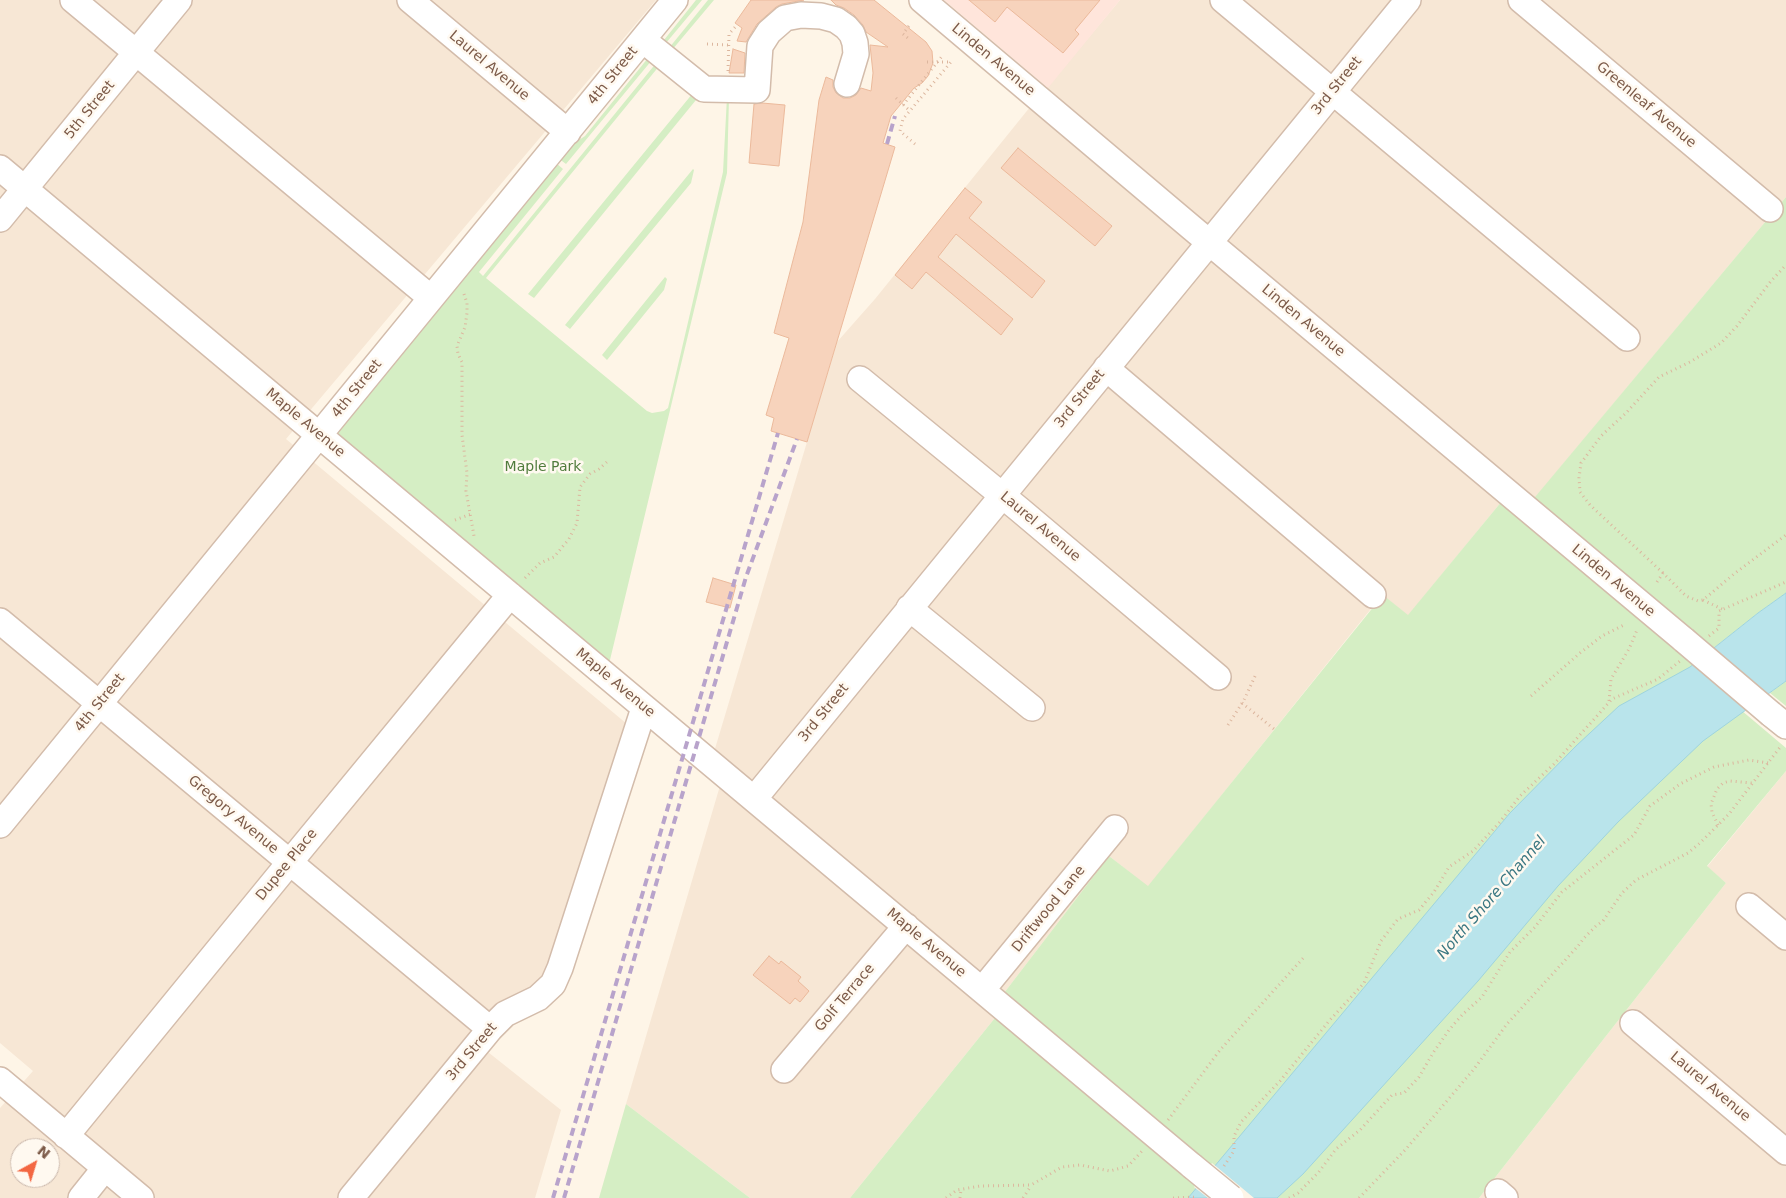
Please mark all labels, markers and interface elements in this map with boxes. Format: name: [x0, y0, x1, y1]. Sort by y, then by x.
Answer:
street label: Linden Avenue: [948, 20, 1038, 100]
street label: Laurel Avenue: [445, 28, 533, 104]
street label: 4th Street: [584, 43, 642, 109]
street label: 3rd Street: [1308, 53, 1366, 119]
street label: Greenleaf Avenue: [1593, 58, 1699, 152]
street label: 5th Street: [61, 77, 119, 143]
street label: Linden Avenue: [1258, 281, 1348, 361]
street label: 4th Street: [328, 356, 386, 422]
street label: 3rd Street: [1051, 366, 1109, 432]
street label: Maple Avenue: [262, 385, 348, 461]
park label: Maple Park: [505, 459, 581, 475]
street label: Laurel Avenue: [996, 489, 1084, 565]
street label: Linden Avenue: [1568, 541, 1658, 621]
street label: Maple Avenue: [572, 645, 658, 721]
street label: 4th Street: [71, 670, 129, 736]
street label: 3rd Street: [795, 680, 853, 746]
street label: Gregory Avenue: [184, 772, 282, 858]
street label: Dupee Place: [253, 826, 321, 904]
water label: North Shore Channel: [1434, 833, 1550, 963]
street label: Driftwood Lane: [1009, 862, 1089, 956]
street label: Maple Avenue: [883, 905, 969, 981]
street label: Golf Terrace: [812, 961, 878, 1035]
street label: 3rd Street: [443, 1020, 501, 1084]
street label: Laurel Avenue: [1666, 1049, 1754, 1125]
north arrow: [10, 1138, 60, 1188]
text: N: [34, 1142, 53, 1162]

